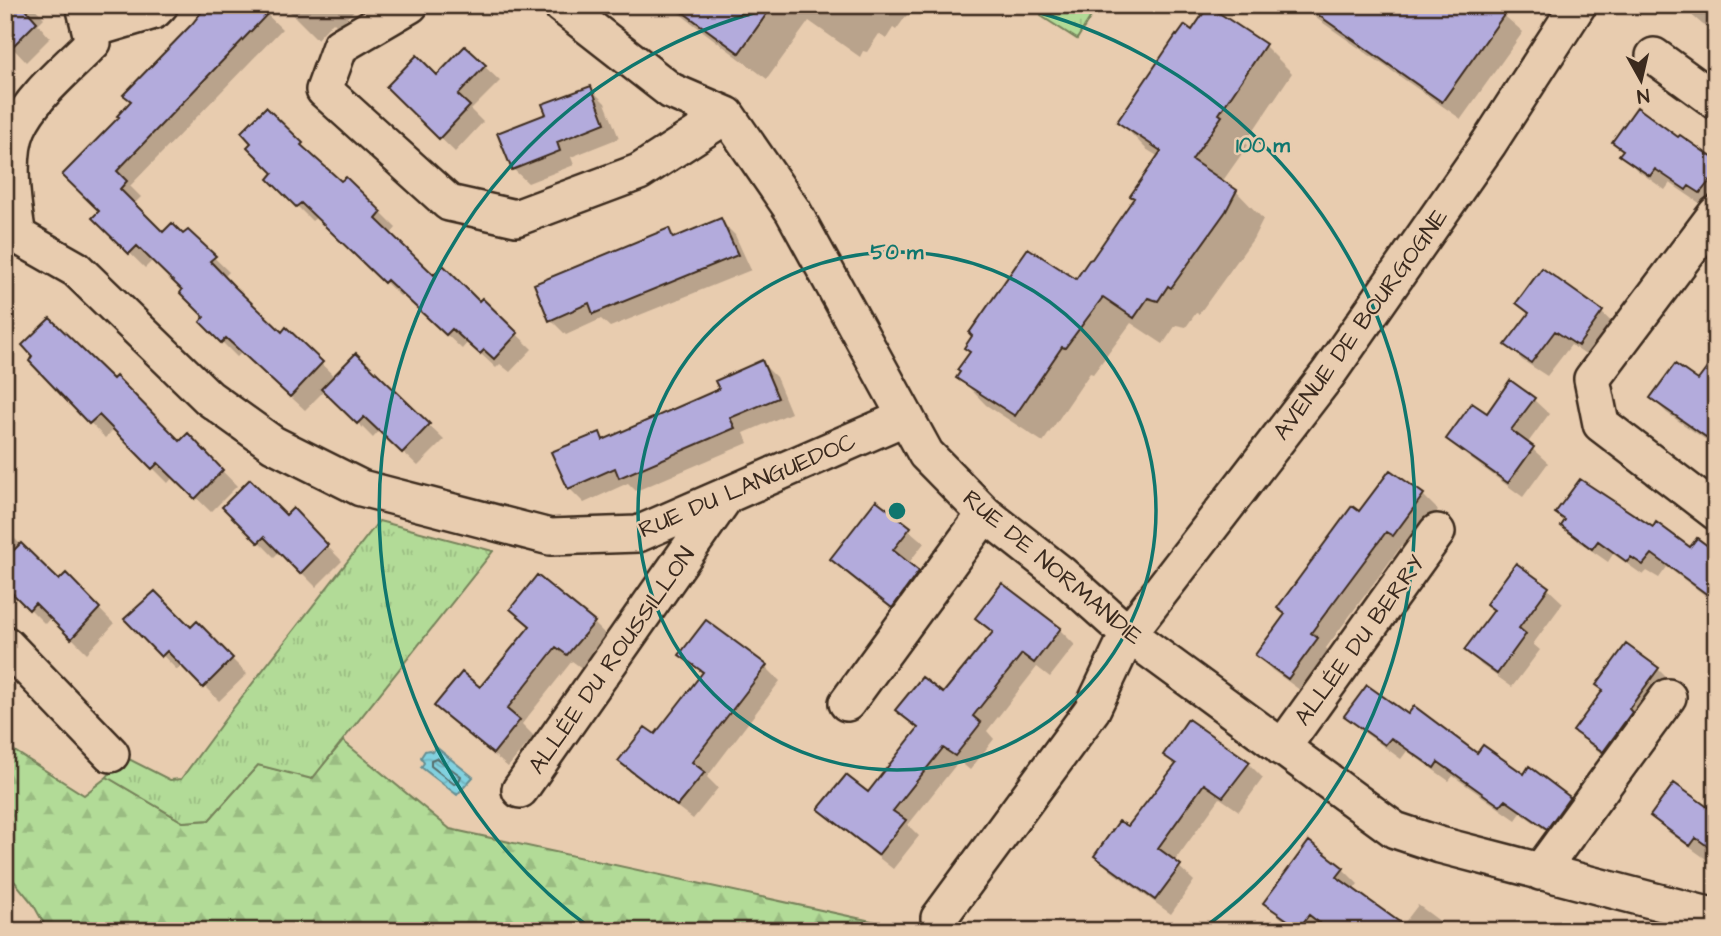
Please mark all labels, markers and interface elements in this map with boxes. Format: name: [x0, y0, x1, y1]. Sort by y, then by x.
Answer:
north arrow: [1606, 46, 1676, 116]
text: N: [1635, 81, 1651, 110]
text: 100 m: [1236, 131, 1291, 160]
street label: AVENUE DE BOURGOGNE: [1265, 202, 1456, 447]
text: 50 m: [871, 238, 924, 267]
street label: RUE DU LANGUEDOC: [634, 425, 861, 547]
street label: RUE DE NORMANDIE: [955, 482, 1150, 653]
centre of rings: [885, 499, 909, 523]
street label: ALLÉE DU ROUSSILLON: [520, 540, 703, 781]
street label: ALLÉE DU BERRY: [1286, 548, 1433, 733]

